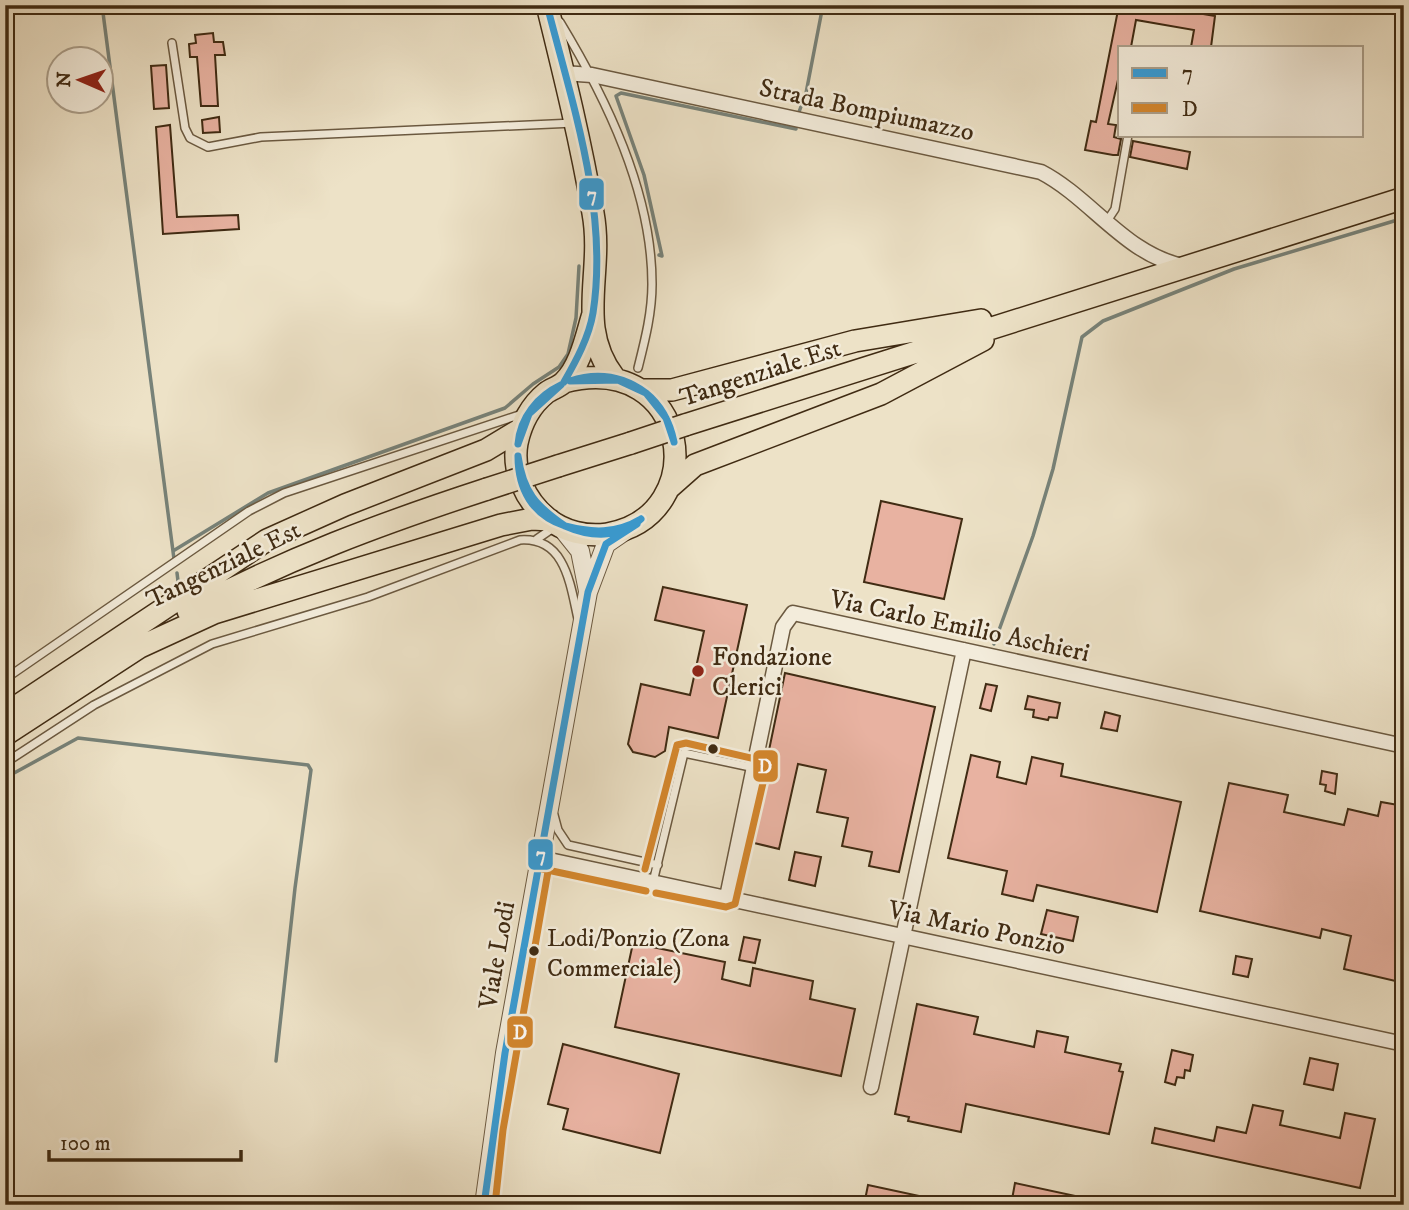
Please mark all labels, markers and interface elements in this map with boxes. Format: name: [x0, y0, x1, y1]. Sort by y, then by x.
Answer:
north arrow: [46, 46, 116, 116]
legend: [1118, 46, 1364, 136]
text: 7: [1182, 61, 1193, 87]
text: N: [53, 71, 76, 88]
street label: Strada Bompiumazzo: [756, 72, 977, 149]
text: D: [1182, 97, 1198, 123]
line badge: 7: [578, 177, 605, 211]
text: 7: [587, 184, 597, 207]
street label: Tangenziale Est: [676, 332, 845, 415]
street label: Tangenziale Est: [141, 514, 306, 617]
street label: Via Carlo Emilio Aschieri: [826, 583, 1093, 670]
place label: Fondazione Clerici: [712, 641, 832, 704]
marker: Fondazione Clerici: [690, 663, 706, 679]
unlabelled marker: [706, 742, 720, 756]
line badge: D: [752, 749, 779, 783]
text: D: [758, 756, 772, 779]
line badge: 7: [527, 838, 554, 871]
text: 7: [536, 844, 546, 867]
street label: Via Mario Ponzio: [884, 893, 1068, 963]
street label: Viale Lodi: [472, 899, 523, 1013]
place label: Lodi/Ponzio (Zona Commerciale): [547, 924, 730, 984]
marker: Lodi/Ponzio (Zona Commerciale): [527, 944, 541, 958]
line badge: D: [506, 1015, 534, 1049]
text: D: [513, 1022, 527, 1045]
scale bar: [49, 1119, 242, 1163]
text: 100 m: [60, 1131, 111, 1157]

